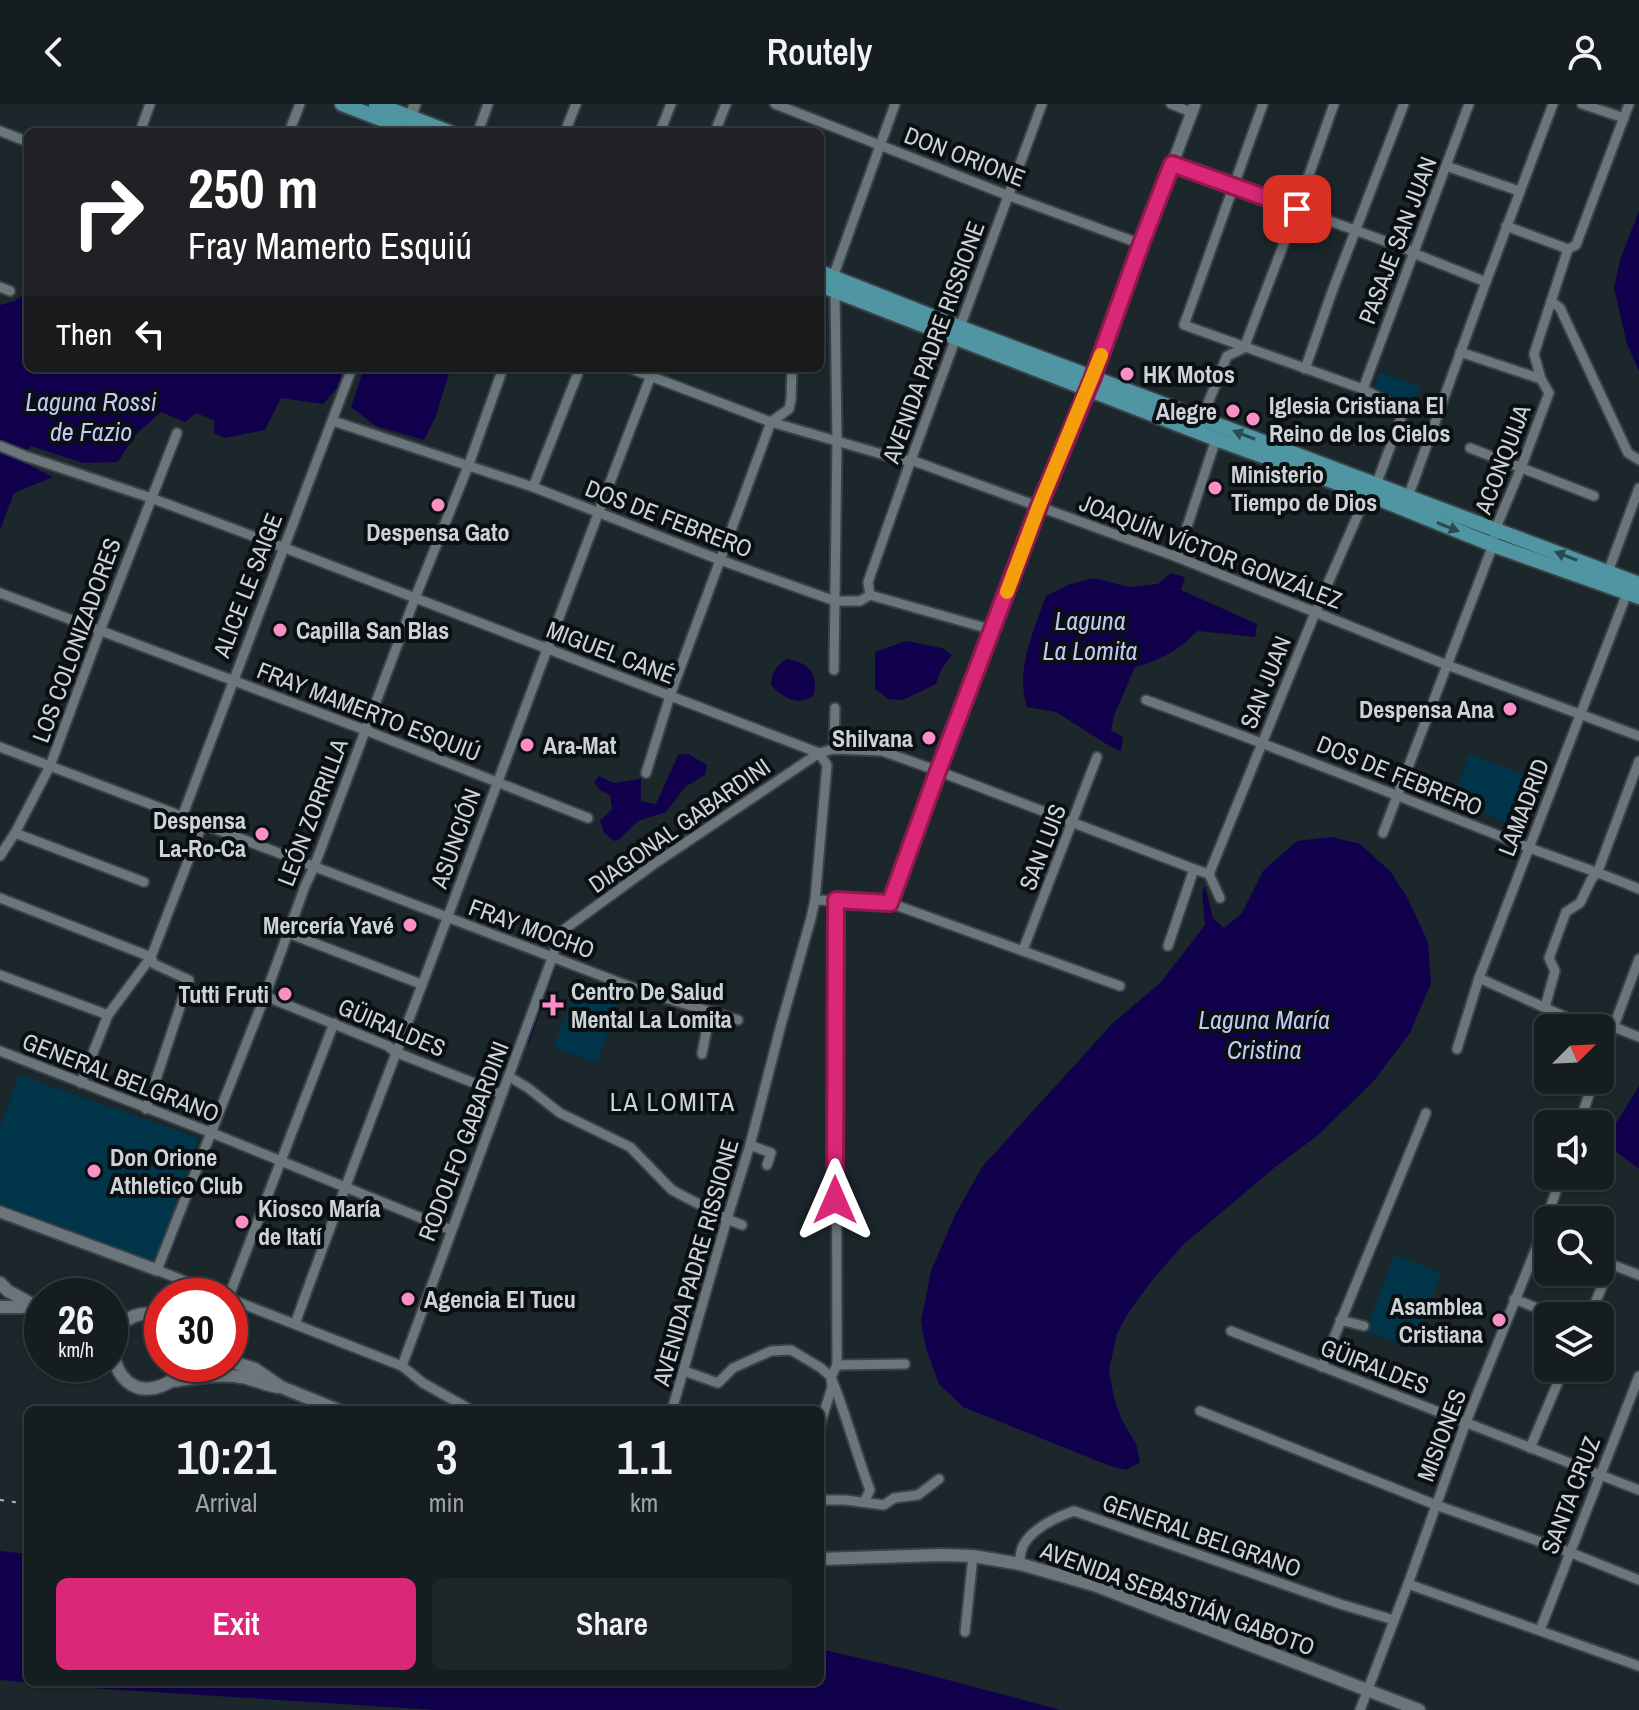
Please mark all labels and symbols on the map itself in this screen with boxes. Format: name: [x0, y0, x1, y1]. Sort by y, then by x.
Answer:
street label: DON ORIONE: [900, 118, 1030, 194]
street label: PASAJE SAN JUAN: [1350, 152, 1444, 328]
pin: [1263, 175, 1331, 243]
street label: AVENIDA PADRE RISSIONE: [874, 217, 992, 468]
place label: HK Motos: [1143, 358, 1235, 390]
marker: HK Motos: [1118, 365, 1136, 383]
water label: Laguna Rossi de Fazio: [25, 384, 157, 449]
place label: Iglesia Cristiana El Reino de los Cielos: [1269, 389, 1451, 449]
place label: Alegre: [1156, 395, 1217, 427]
street label: ACONQUIJA: [1466, 399, 1538, 519]
marker: Alegre: [1224, 402, 1242, 420]
marker: Iglesia Cristiana El Reino de los Cielos: [1244, 410, 1262, 428]
one-way arrow: [1232, 428, 1256, 441]
place label: Ministerio Tiempo de Dios: [1231, 458, 1377, 518]
street label: DOS DE FEBRERO: [581, 472, 757, 564]
marker: Ministerio Tiempo de Dios: [1206, 479, 1224, 497]
street label: JOAQUÍN VÍCTOR GONZÁLEZ: [1075, 486, 1347, 616]
marker: Despensa Gato: [429, 496, 447, 514]
street label: ALICE LE SAIGE: [204, 508, 289, 663]
place label: Despensa Gato: [366, 516, 510, 548]
one-way arrow: [1436, 520, 1460, 533]
street label: LOS COLONIZADORES: [24, 533, 128, 747]
one-way arrow: [1554, 549, 1578, 562]
water label: Laguna La Lomita: [1043, 603, 1138, 668]
street label: MIGUEL CANÉ: [542, 613, 680, 691]
place label: Capilla San Blas: [296, 614, 449, 646]
marker: Capilla San Blas: [271, 621, 289, 639]
street label: SAN JUAN: [1232, 631, 1298, 733]
street label: FRAY MAMERTO ESQUIÚ: [253, 654, 485, 768]
place label: Despensa Ana: [1359, 693, 1494, 725]
marker: Despensa Ana: [1501, 700, 1519, 718]
place label: Shilvana: [832, 722, 913, 754]
street label: DOS DE FEBRERO: [1312, 727, 1488, 823]
place label: Ara-Mat: [543, 729, 617, 761]
marker: Shilvana: [920, 729, 938, 747]
street label: LEÓN ZORRILLA: [269, 733, 355, 890]
marker: Ara-Mat: [518, 736, 536, 754]
street label: DIAGONAL GABARDINI: [582, 750, 776, 900]
street label: LAMADRID: [1490, 754, 1556, 860]
street label: ASUNCIÓN: [422, 784, 488, 893]
street label: SAN LUIS: [1011, 799, 1073, 895]
place label: Despensa La-Ro-Ca: [153, 804, 246, 864]
marker: Despensa La-Ro-Ca: [253, 825, 271, 843]
street label: FRAY MOCHO: [465, 890, 599, 966]
place label: Mercería Yavé: [263, 909, 394, 941]
marker: Mercería Yavé: [401, 916, 419, 934]
place label: Centro De Salud Mental La Lomita: [571, 975, 732, 1035]
place label: Tutti Fruti: [179, 978, 269, 1010]
marker: Tutti Fruti: [276, 985, 294, 1003]
street label: GÜIRALDES: [333, 990, 451, 1064]
marker: Centro De Salud Mental La Lomita: [542, 994, 564, 1016]
water label: Laguna María Cristina: [1198, 1002, 1330, 1067]
north arrow: [1534, 1014, 1614, 1094]
street label: GENERAL BELGRANO: [18, 1025, 224, 1129]
street label: RODOLFO GABARDINI: [410, 1037, 516, 1245]
district label: LA LOMITA: [610, 1084, 736, 1119]
street label: AVENIDA PADRE RISSIONE: [644, 1135, 746, 1390]
place label: Don Orione Athletico Club: [110, 1141, 243, 1201]
position arrow: [793, 1158, 877, 1242]
marker: Don Orione Athletico Club: [85, 1162, 103, 1180]
place label: Kiosco María de Itatí: [258, 1192, 381, 1252]
marker: Kiosco María de Itatí: [233, 1213, 251, 1231]
speed limit sign: 30: [144, 1278, 248, 1382]
place label: Agencia El Tucu: [424, 1283, 576, 1315]
marker: Agencia El Tucu: [399, 1290, 417, 1308]
place label: Asamblea Cristiana: [1390, 1290, 1483, 1350]
marker: Asamblea Cristiana: [1490, 1311, 1508, 1329]
street label: GÜIRALDES: [1316, 1331, 1434, 1401]
street label: MISIONES: [1409, 1384, 1473, 1486]
street label: SANTA CRUZ: [1533, 1432, 1607, 1558]
street label: GENERAL BELGRANO: [1098, 1486, 1306, 1584]
street label: AVENIDA SEBASTIÁN GABOTO: [1036, 1533, 1319, 1662]

